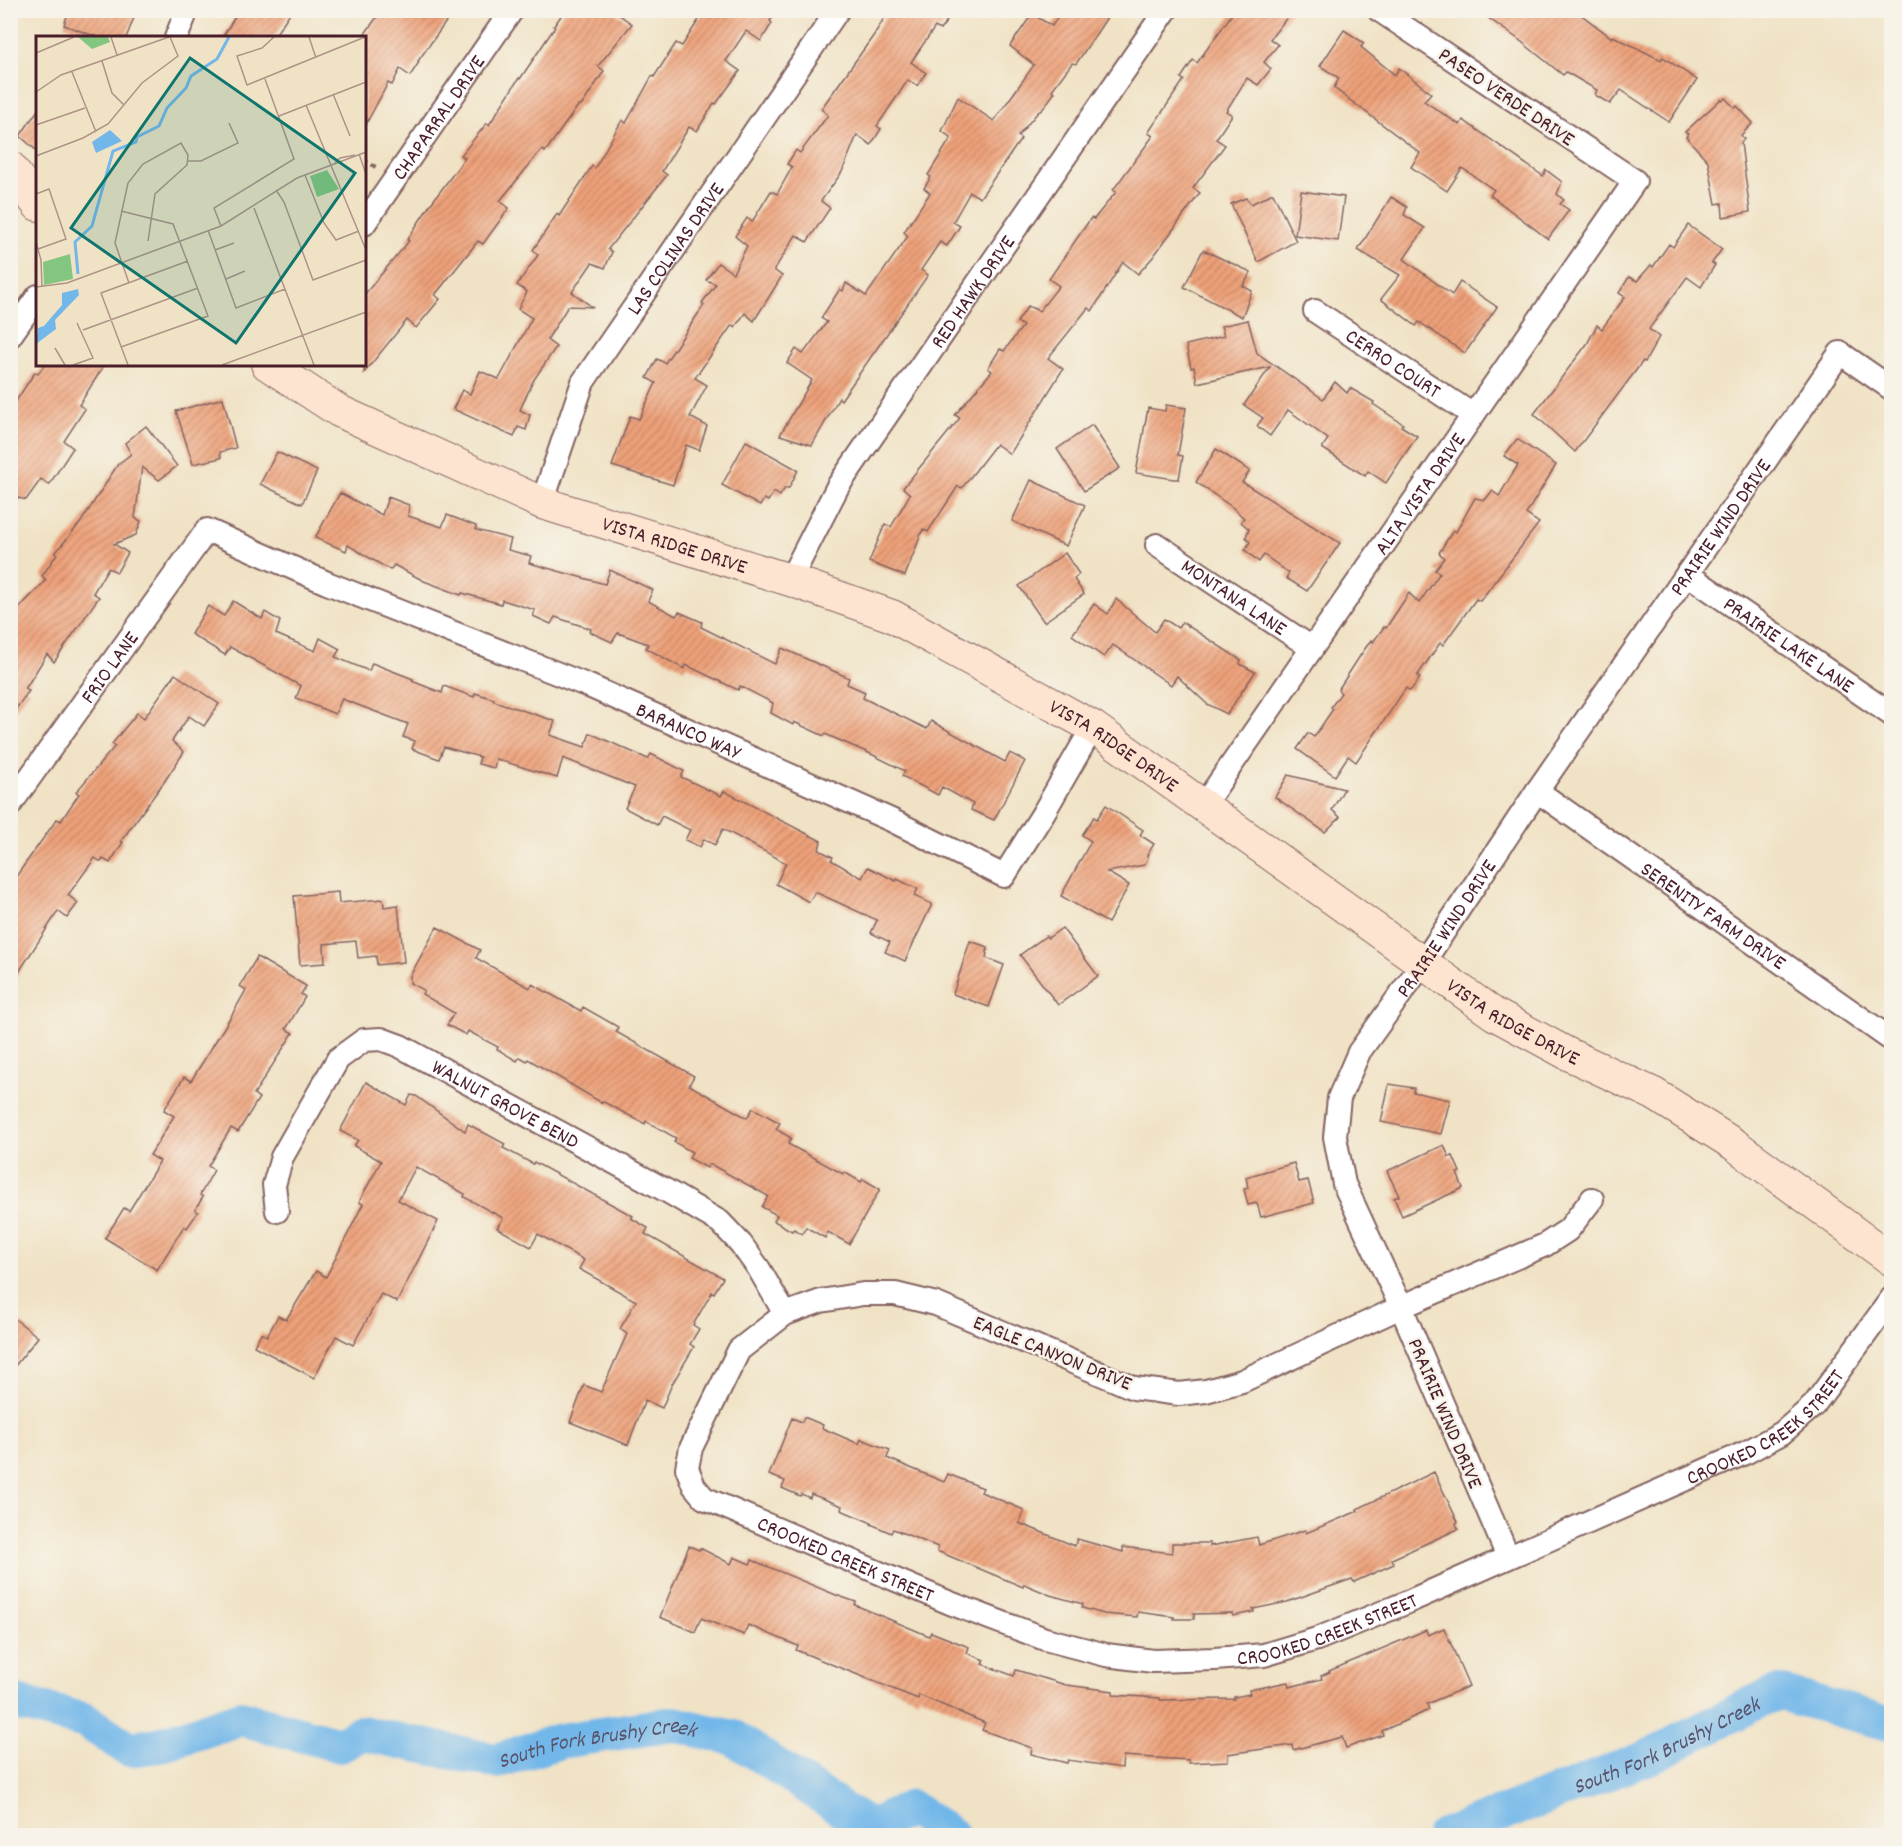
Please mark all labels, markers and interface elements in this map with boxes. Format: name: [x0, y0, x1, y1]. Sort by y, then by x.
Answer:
inset map: [36, 36, 366, 366]
street label: PASEO VERDE DRIVE: [1431, 42, 1580, 156]
street label: CHAPARRAL DRIVE: [386, 50, 495, 187]
street label: LAS COLINAS DRIVE: [621, 177, 734, 322]
street label: RED HAWK DRIVE: [925, 230, 1025, 356]
street label: CERRO COURT: [1338, 323, 1446, 408]
street label: ALTA VISTA DRIVE: [1369, 428, 1475, 562]
street label: PRAIRIE WIND DRIVE: [1664, 453, 1781, 603]
street label: VISTA RIDGE DRIVE: [598, 511, 751, 584]
street label: MONTANA LANE: [1174, 553, 1292, 645]
street label: PRAIRIE LAKE LANE: [1716, 591, 1859, 703]
street label: FRIO LANE: [75, 626, 148, 711]
street label: VISTA RIDGE DRIVE: [1043, 694, 1184, 802]
street label: BARANCO WAY: [630, 697, 746, 770]
street label: PRAIRIE WIND DRIVE: [1391, 854, 1506, 1005]
street label: SERENITY FARM DRIVE: [1633, 856, 1791, 979]
street label: VISTA RIDGE DRIVE: [1439, 972, 1584, 1075]
street label: WALNUT GROVE BEND: [425, 1054, 584, 1158]
street label: EAGLE CANYON DRIVE: [968, 1309, 1136, 1400]
street label: PRAIRIE WIND DRIVE: [1398, 1334, 1489, 1494]
street label: CROOKED CREEK STREET: [1682, 1364, 1853, 1495]
street label: CROOKED CREEK STREET: [752, 1510, 938, 1612]
street label: CROOKED CREEK STREET: [1236, 1587, 1424, 1675]
water label: South Fork Brushy Creek: [1569, 1690, 1768, 1804]
water label: South Fork Brushy Creek: [495, 1711, 701, 1778]

